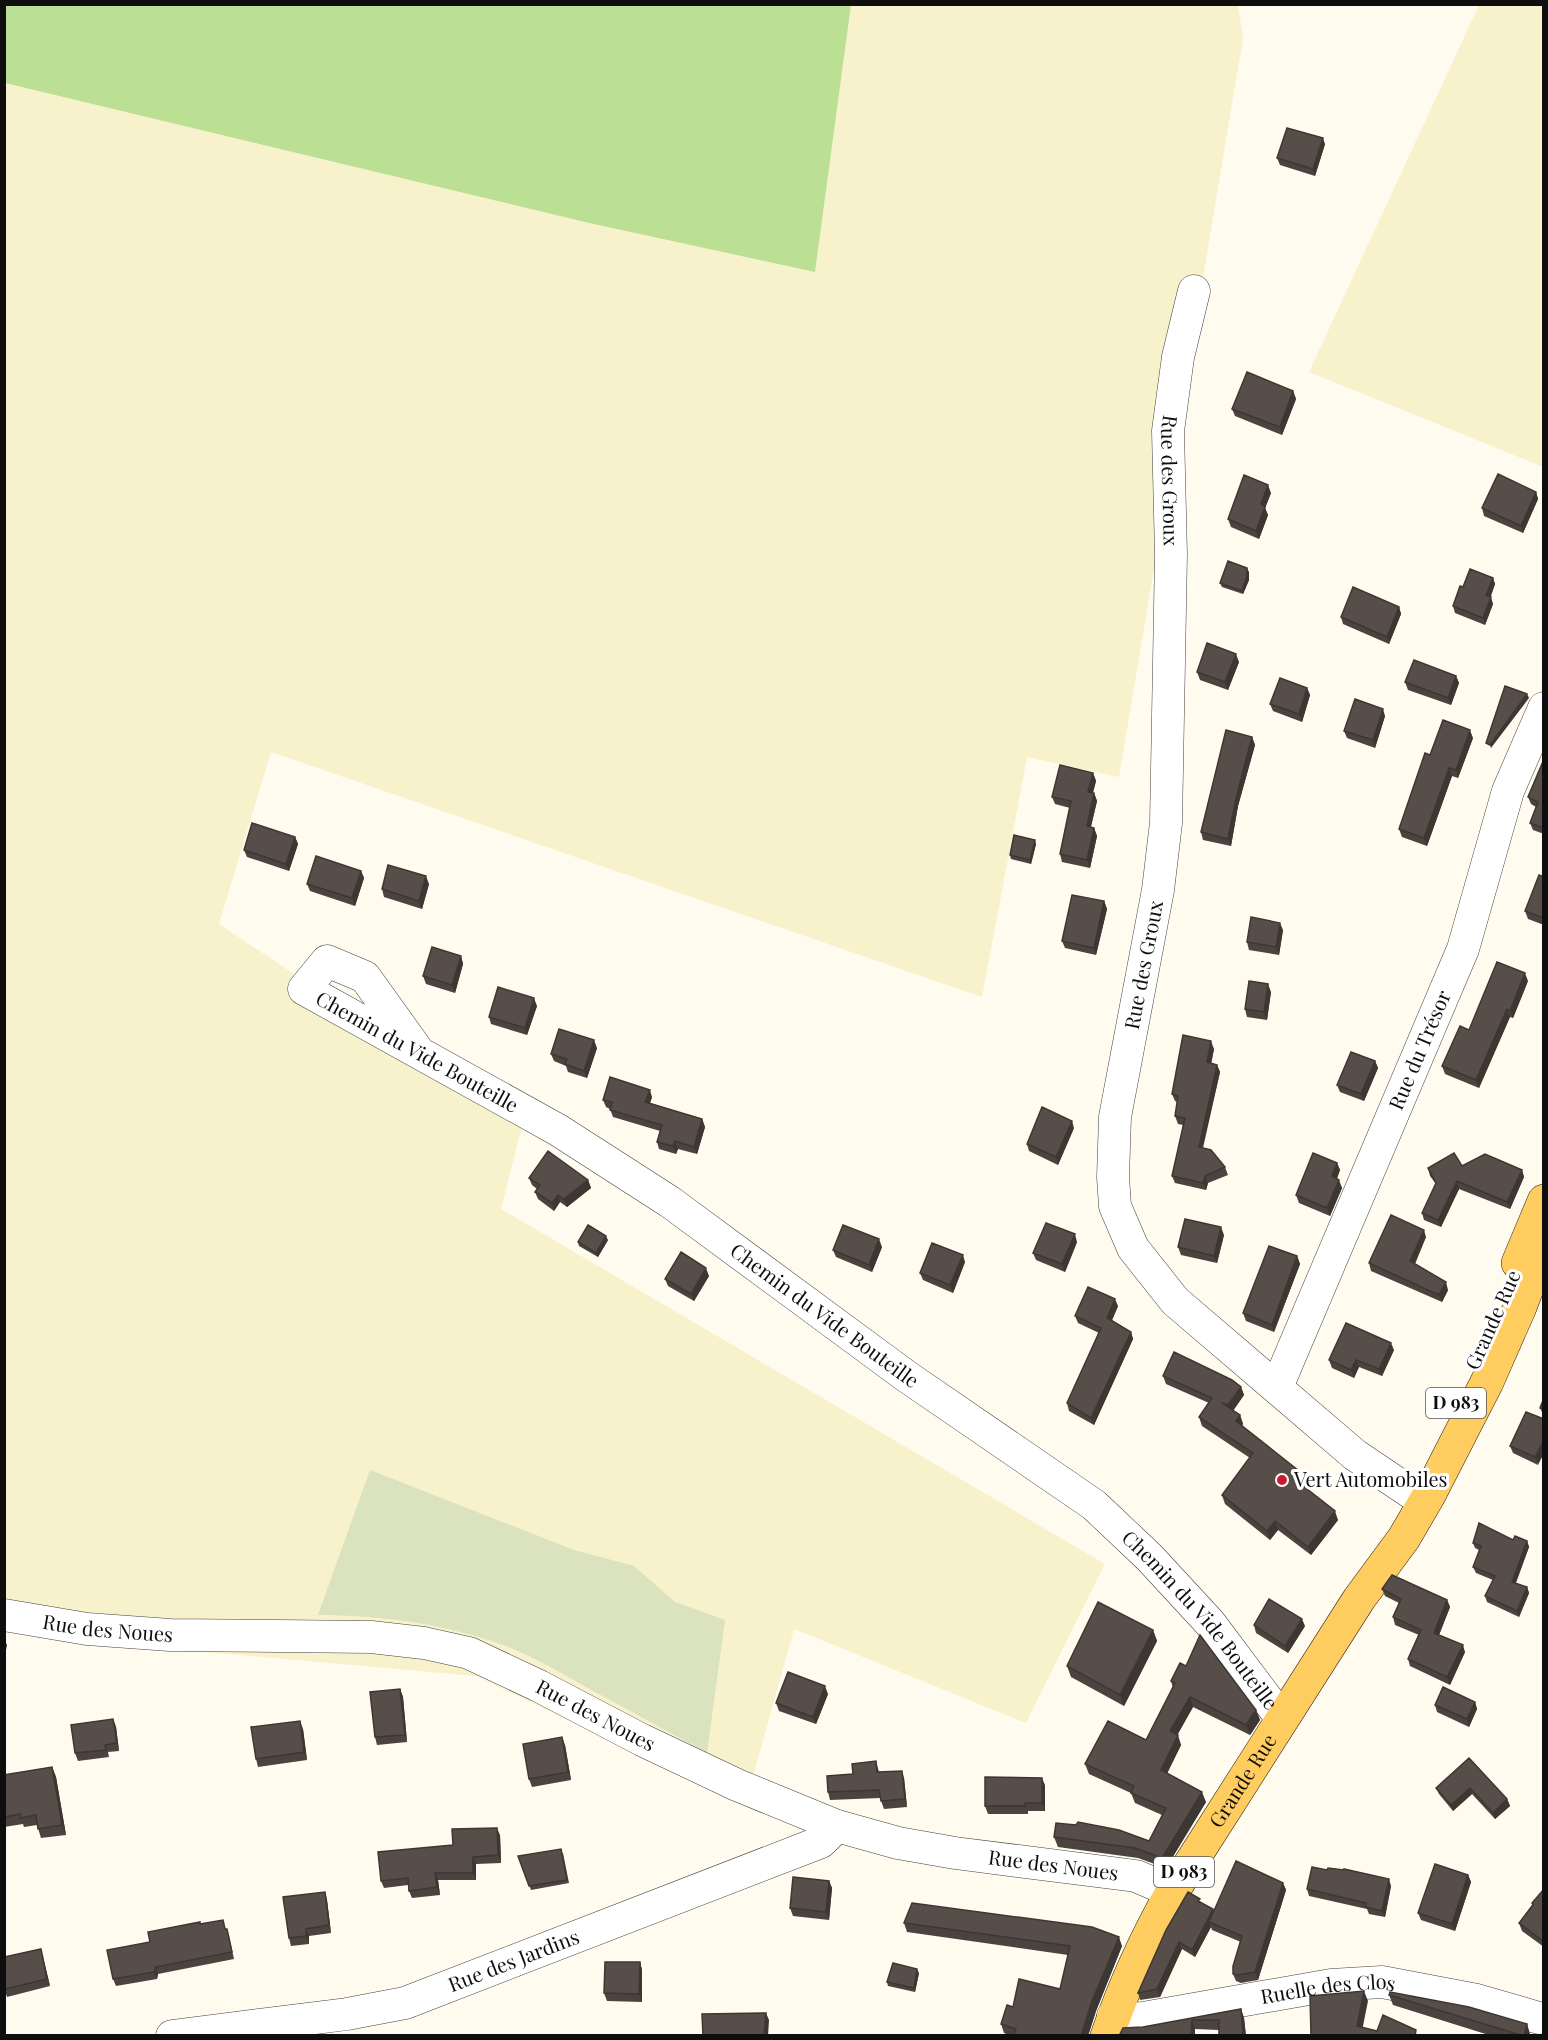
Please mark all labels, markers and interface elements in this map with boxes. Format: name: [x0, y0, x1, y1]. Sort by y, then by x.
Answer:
street label: Rue des Groux: [1156, 413, 1186, 547]
street label: Rue des Groux: [1117, 897, 1168, 1032]
street label: Chemin du Vide Bouteille: [312, 984, 524, 1118]
street label: Rue du Trésor: [1381, 986, 1456, 1113]
street label: Chemin du Vide Bouteille: [726, 1236, 925, 1393]
street label: Grande Rue: [1458, 1265, 1526, 1373]
road number: D 983: [1426, 1388, 1486, 1418]
place label: Vert Automobiles: [1293, 1465, 1448, 1492]
marker: Vert Automobiles: [1275, 1473, 1289, 1487]
street label: Chemin du Vide Bouteille: [1117, 1523, 1285, 1714]
street label: Rue des Noues: [41, 1607, 174, 1647]
street label: Rue des Noues: [532, 1672, 660, 1756]
street label: Grande Rue: [1202, 1728, 1282, 1832]
street label: Rue des Noues: [987, 1842, 1120, 1886]
road number: D 983: [1154, 1857, 1214, 1887]
street label: Rue des Jardins: [444, 1922, 583, 1997]
street label: Ruelle des Clos: [1258, 1967, 1398, 2009]

